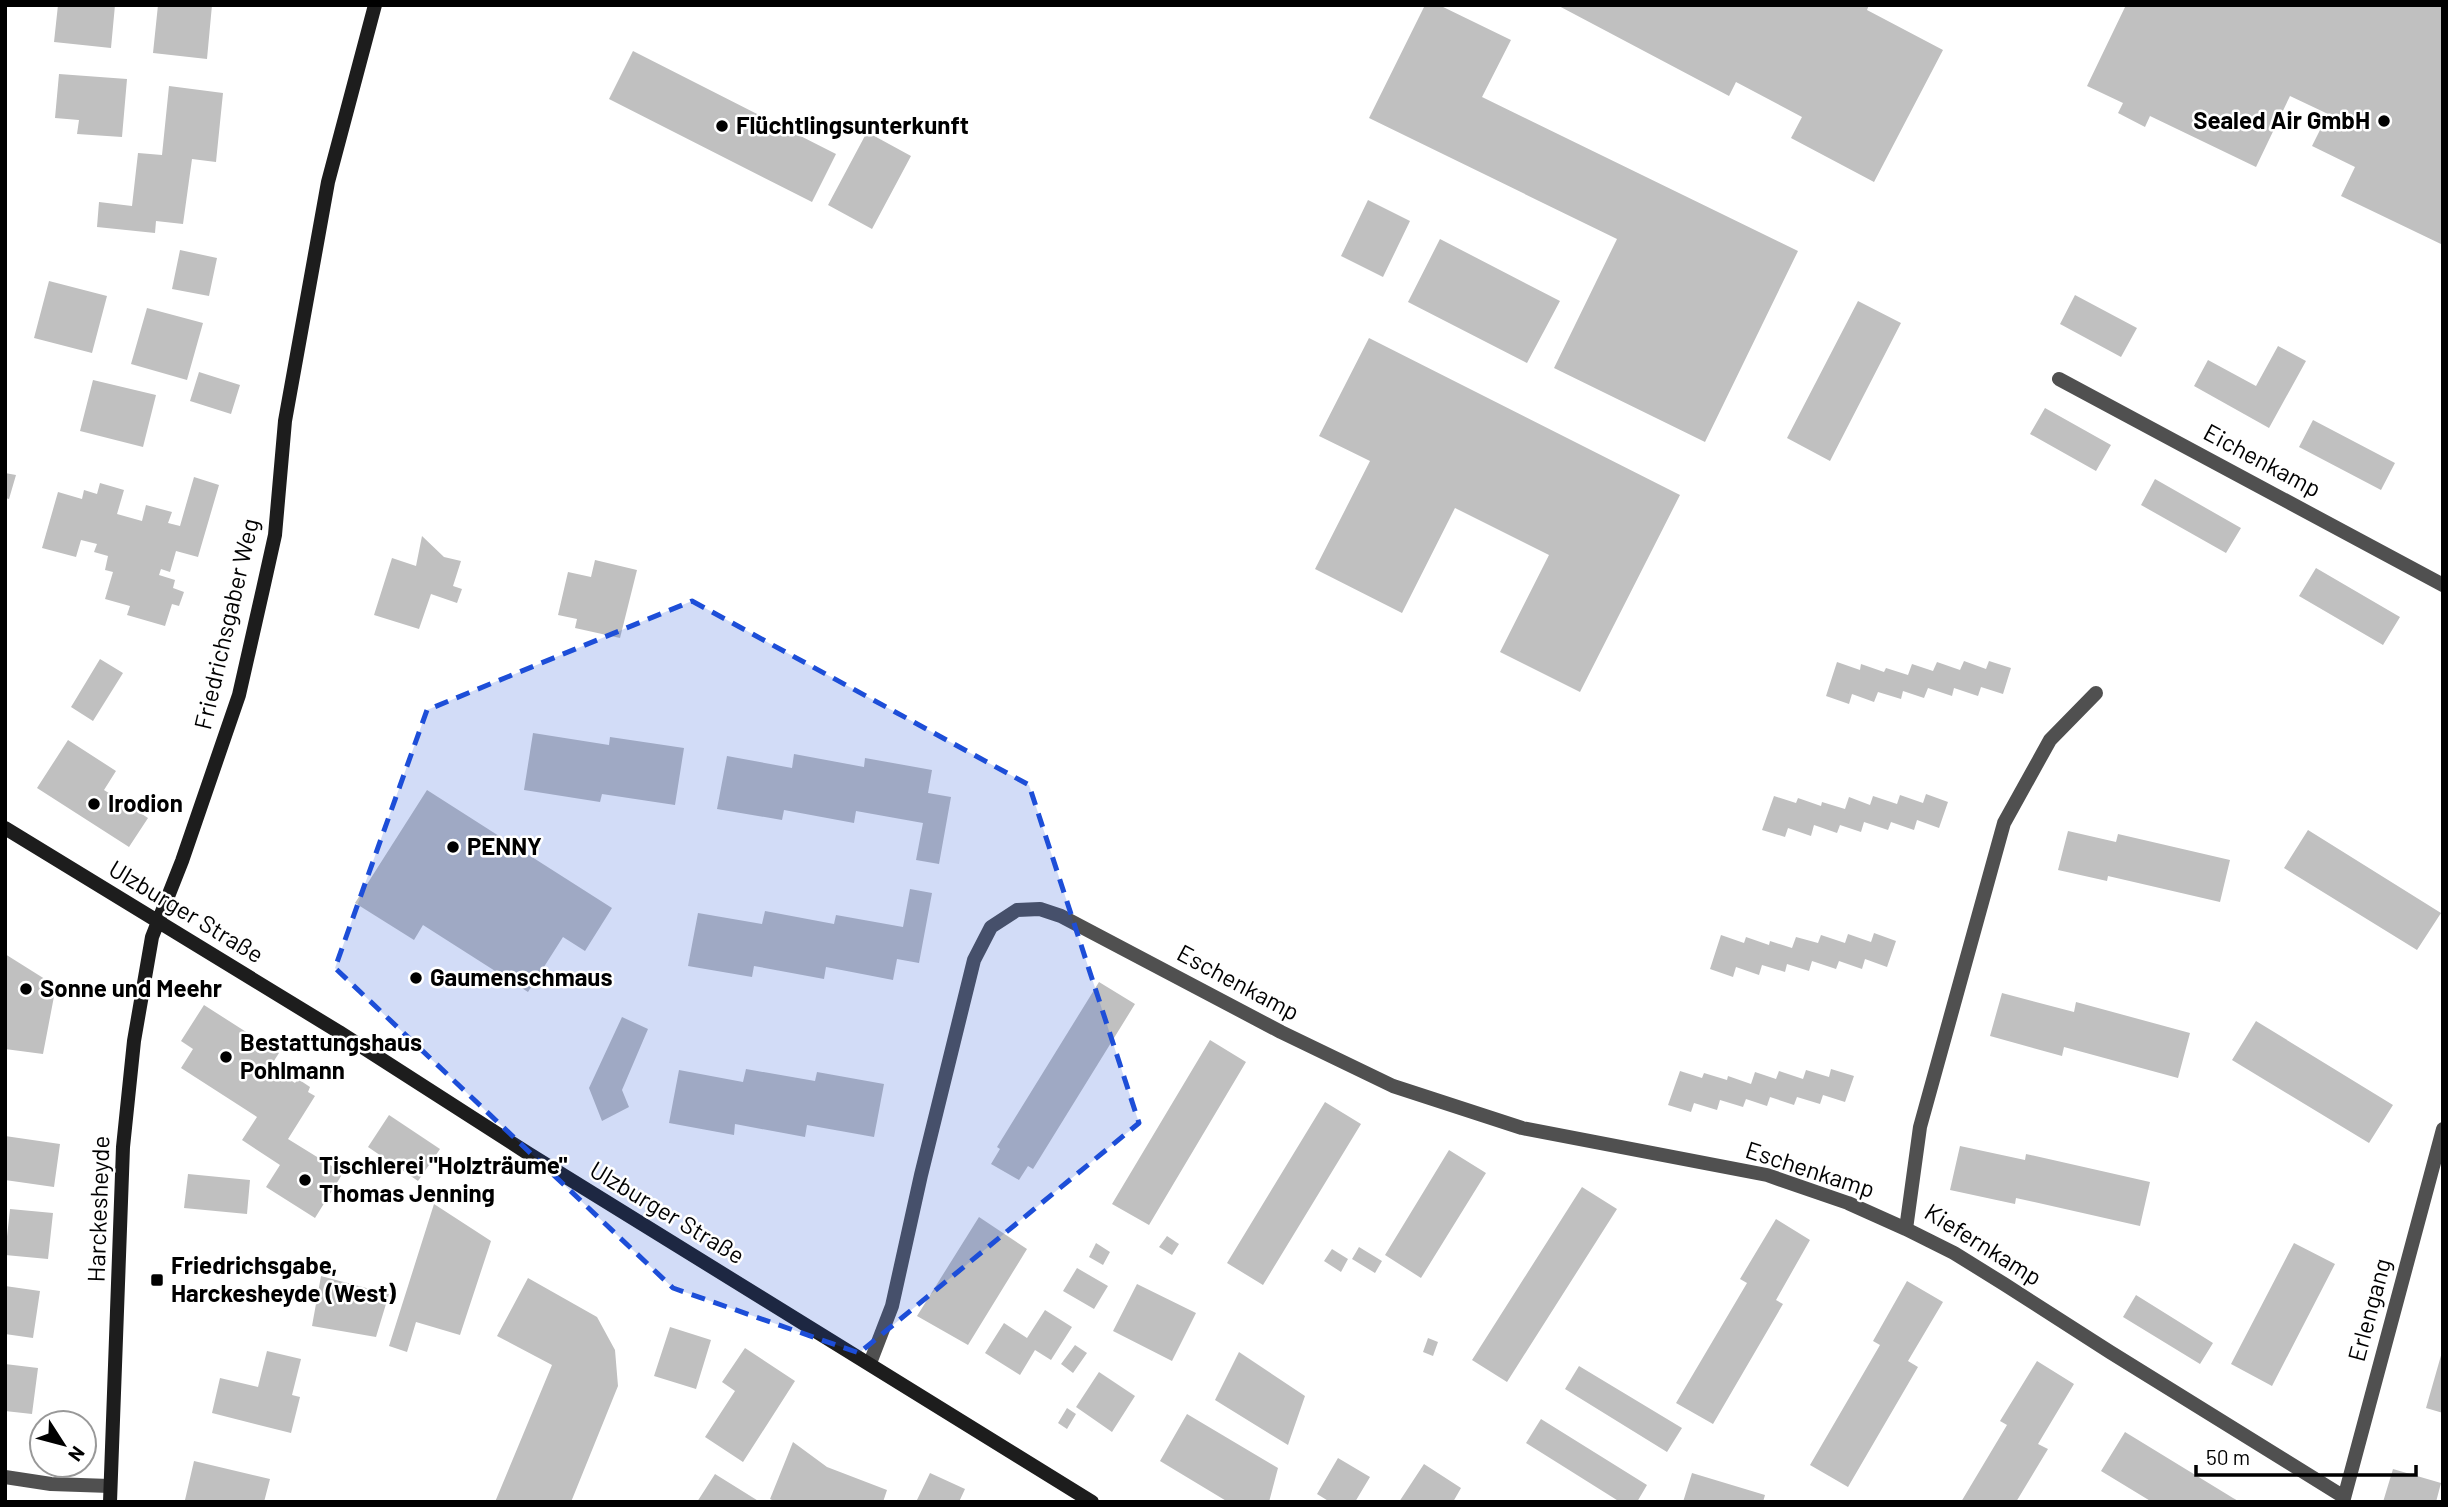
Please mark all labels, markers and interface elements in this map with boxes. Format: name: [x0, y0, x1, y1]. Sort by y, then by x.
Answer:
place label: Sealed Air GmbH: [2193, 105, 2370, 134]
place label: Flüchtlingsunterkunft: [736, 110, 969, 139]
marker: Sealed Air GmbH: [2376, 113, 2392, 129]
marker: Flüchtlingsunterkunft: [714, 118, 730, 134]
street label: Eichenkamp: [2199, 417, 2326, 503]
street label: Friedrichsgaber Weg: [187, 515, 264, 732]
place label: Irodion: [108, 788, 183, 817]
marker: Irodion: [86, 796, 102, 812]
place label: PENNY: [467, 831, 542, 860]
marker: PENNY: [445, 839, 461, 855]
street label: Ulzburger Straße: [104, 853, 269, 968]
street label: Eschenkamp: [1173, 937, 1305, 1026]
place label: Gaumenschmaus: [430, 962, 612, 991]
marker: Gaumenschmaus: [408, 970, 424, 986]
place label: Sonne und Meehr: [40, 973, 222, 1002]
marker: Sonne und Meehr: [18, 981, 34, 997]
place label: Bestattungshaus Pohlmann: [240, 1027, 422, 1084]
marker: Bestattungshaus Pohlmann: [218, 1049, 234, 1065]
street label: Eschenkamp: [1742, 1134, 1879, 1203]
street label: Harckesheyde: [80, 1135, 115, 1283]
place label: Tischlerei "Holzträume" Thomas Jenning: [319, 1150, 568, 1207]
street label: Ulzburger Straße: [585, 1154, 750, 1269]
marker: Tischlerei "Holzträume" Thomas Jenning: [297, 1172, 313, 1188]
street label: Kiefernkamp: [1920, 1196, 2048, 1291]
place label: Friedrichsgabe, Harckesheyde (West): [171, 1250, 396, 1307]
street label: Erlengang: [2341, 1255, 2396, 1364]
marker: Friedrichsgabe, Harckesheyde (West): [149, 1272, 165, 1288]
north arrow: [28, 1409, 98, 1479]
scale bar: [2196, 1434, 2416, 1478]
text: N: [64, 1442, 90, 1466]
text: 50 m: [2206, 1444, 2250, 1469]

